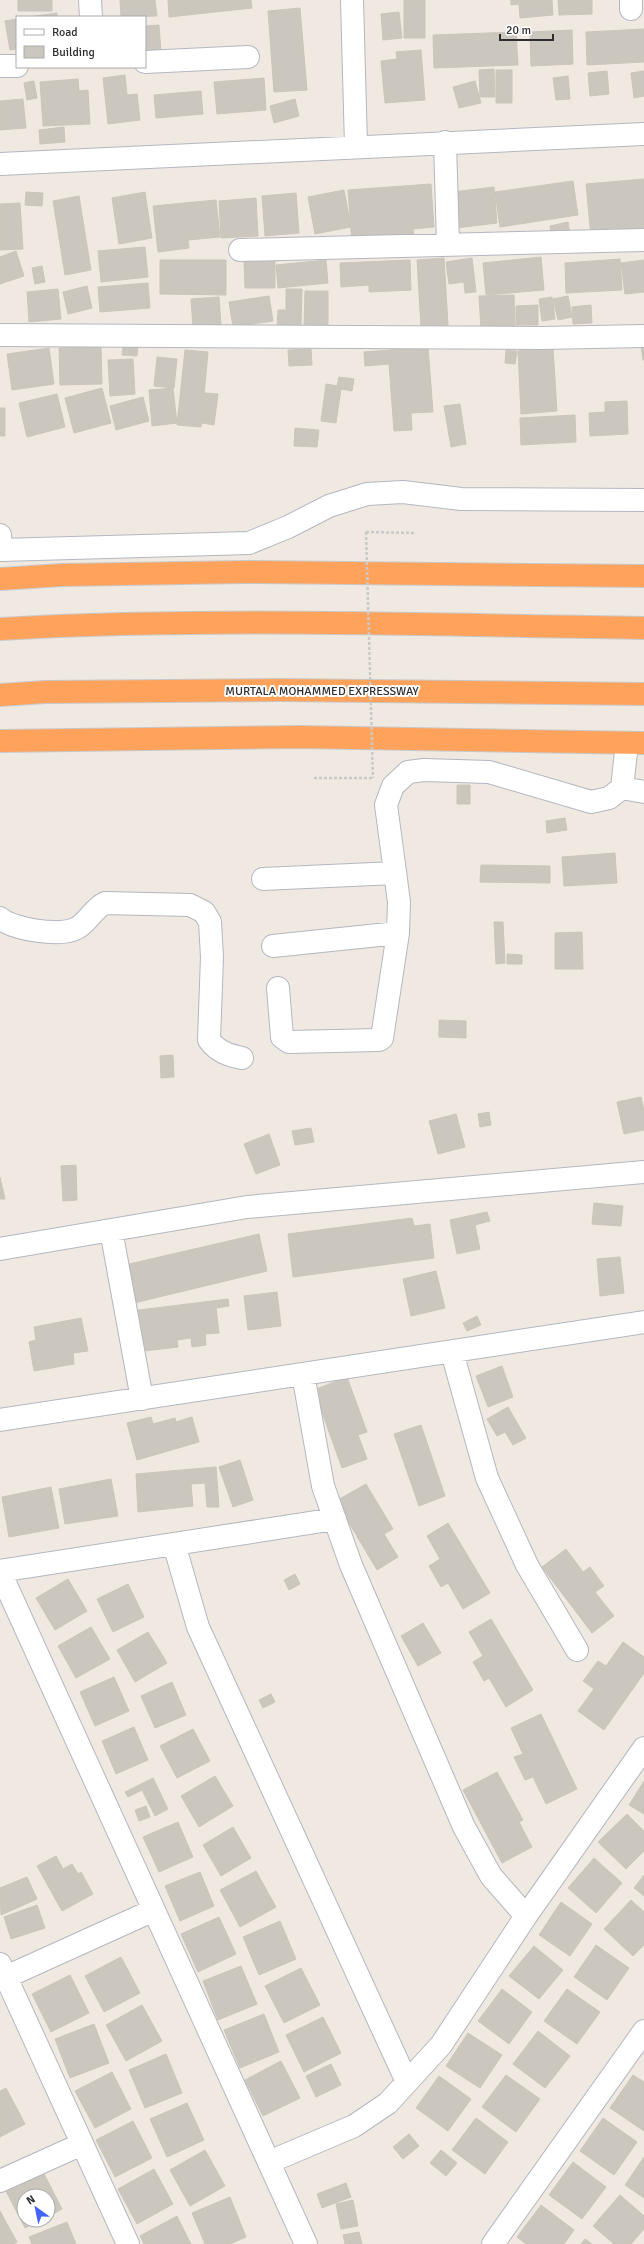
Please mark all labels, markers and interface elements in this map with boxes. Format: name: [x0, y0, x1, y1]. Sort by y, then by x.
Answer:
legend: [16, 16, 146, 68]
scale bar: [500, 16, 553, 42]
text: 20 m: [506, 23, 531, 38]
text: Road: [52, 25, 78, 40]
text: Building: [52, 45, 95, 60]
street label: MURTALA MOHAMMED EXPRESSWAY: [225, 684, 419, 699]
north arrow: [16, 2188, 56, 2228]
text: N: [24, 2192, 38, 2208]

